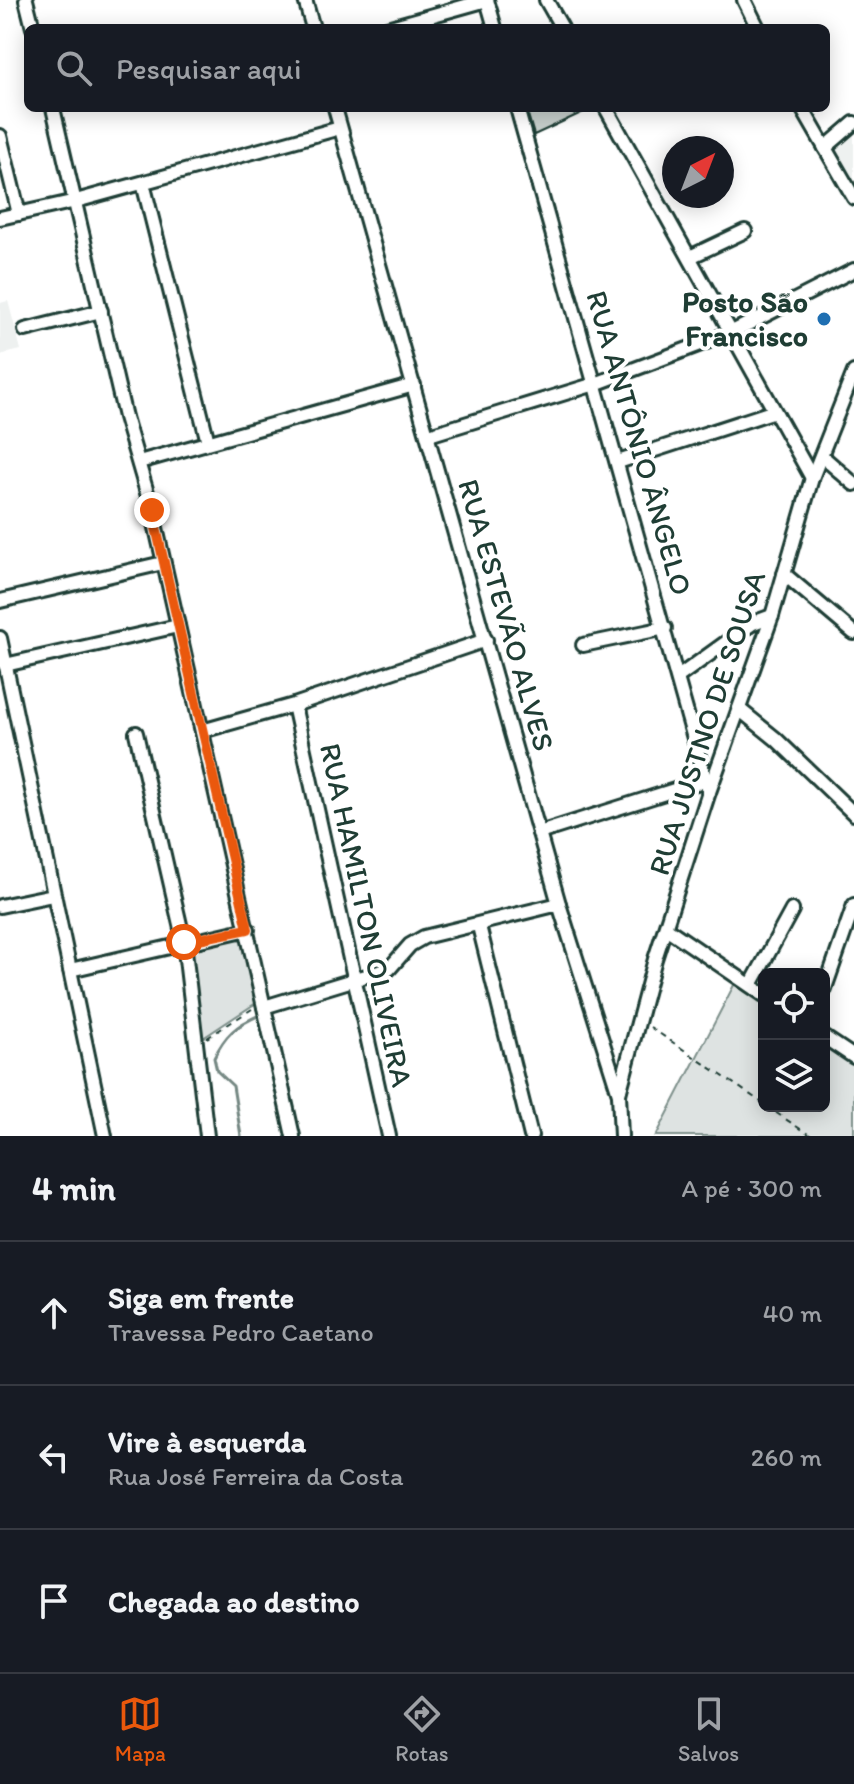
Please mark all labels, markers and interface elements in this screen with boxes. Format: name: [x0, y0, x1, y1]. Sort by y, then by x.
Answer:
search box: [24, 24, 830, 112]
icon: search: [52, 46, 96, 90]
text: Pesquisar aqui: [116, 50, 301, 87]
north arrow: [662, 136, 734, 208]
place label: Posto São Francisco: [682, 283, 808, 354]
street label: RUA ANTÔNIO ÂNGELO: [578, 286, 701, 599]
marker: Posto São Francisco: [815, 310, 833, 328]
street label: RUA ESTEVÃO ALVES: [450, 475, 563, 755]
route end: [134, 492, 170, 528]
street label: RUA JUSTNO DE SOUSA: [640, 566, 773, 880]
street label: RUA HAMILTON OLIVEIRA: [312, 740, 421, 1090]
route start: [166, 924, 202, 960]
map controls: [758, 968, 830, 1112]
button: locate: [758, 968, 830, 1040]
button: layers: [758, 1040, 830, 1112]
text: 4 min: [32, 1168, 116, 1209]
text: A pé · 300 m: [681, 1172, 822, 1204]
text: Siga em frente: [108, 1279, 294, 1316]
icon: ahead: [32, 1291, 76, 1335]
text: 40 m: [763, 1297, 822, 1329]
text: Travessa Pedro Caetano: [108, 1316, 374, 1348]
text: Vire à esquerda: [108, 1423, 306, 1460]
icon: left: [32, 1435, 76, 1479]
text: 260 m: [751, 1441, 822, 1473]
text: Rua José Ferreira da Costa: [108, 1460, 404, 1492]
icon: arrive: [32, 1579, 76, 1623]
text: Chegada ao destino: [108, 1583, 360, 1620]
tab: Mapa: [115, 1692, 166, 1767]
tab: Rotas: [395, 1692, 449, 1767]
tab: Salvos: [678, 1692, 739, 1767]

